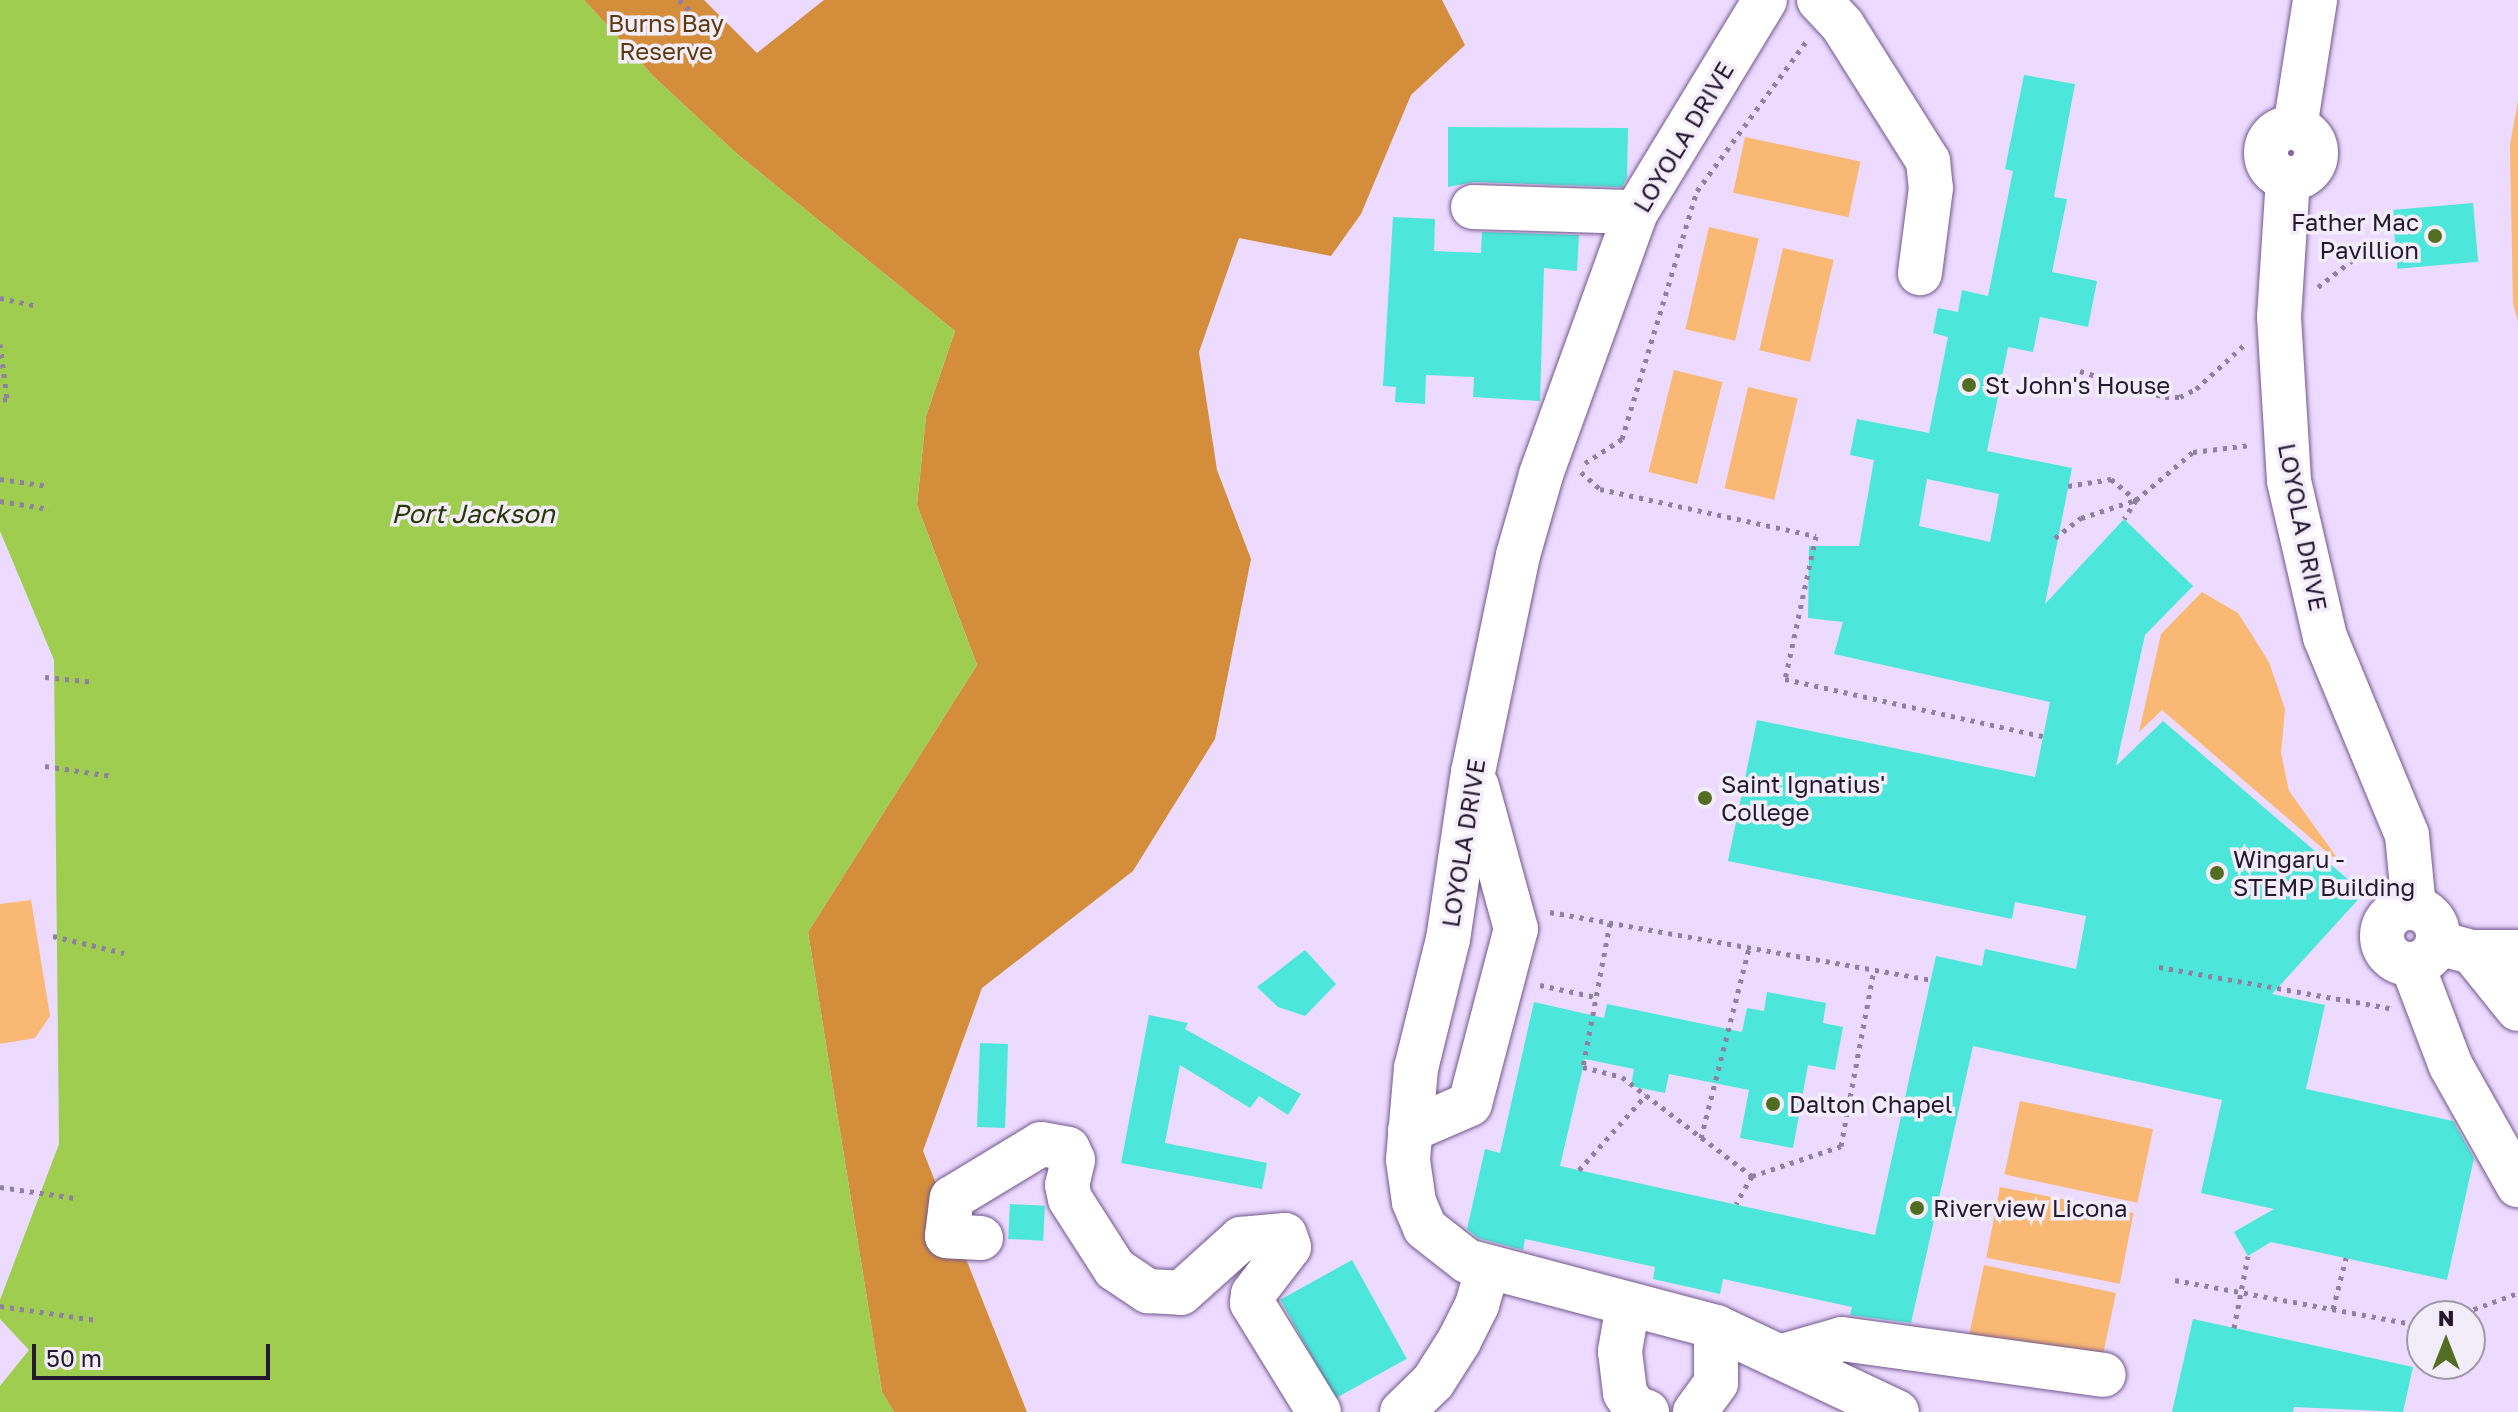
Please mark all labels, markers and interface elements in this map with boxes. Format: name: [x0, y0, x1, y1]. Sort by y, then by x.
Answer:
park label: Burns Bay Reserve: [608, 9, 724, 65]
street label: LOYOLA DRIVE: [1627, 57, 1739, 217]
place label: Father Mac Pavillion: [2291, 208, 2419, 264]
marker: Father Mac Pavillion: [2426, 227, 2444, 245]
place label: St John's House: [1985, 371, 2170, 399]
marker: St John's House: [1960, 376, 1978, 394]
street label: LOYOLA DRIVE: [2273, 441, 2333, 613]
water label: Port Jackson: [391, 498, 555, 530]
street label: LOYOLA DRIVE: [1435, 757, 1491, 929]
place label: Saint Ignatius' College: [1721, 770, 1885, 826]
marker: Saint Ignatius' College: [1696, 789, 1714, 807]
place label: Wingaru - STEMP Building: [2233, 845, 2415, 901]
marker: Wingaru - STEMP Building: [2208, 864, 2226, 882]
place label: Dalton Chapel: [1789, 1090, 1952, 1118]
marker: Dalton Chapel: [1764, 1095, 1782, 1113]
place label: Riverview Licona: [1933, 1194, 2128, 1222]
marker: Riverview Licona: [1908, 1199, 1926, 1217]
north arrow: [2406, 1300, 2486, 1380]
text: N: [2438, 1304, 2454, 1331]
scale bar: [36, 1328, 274, 1378]
text: 50 m: [46, 1343, 102, 1372]

